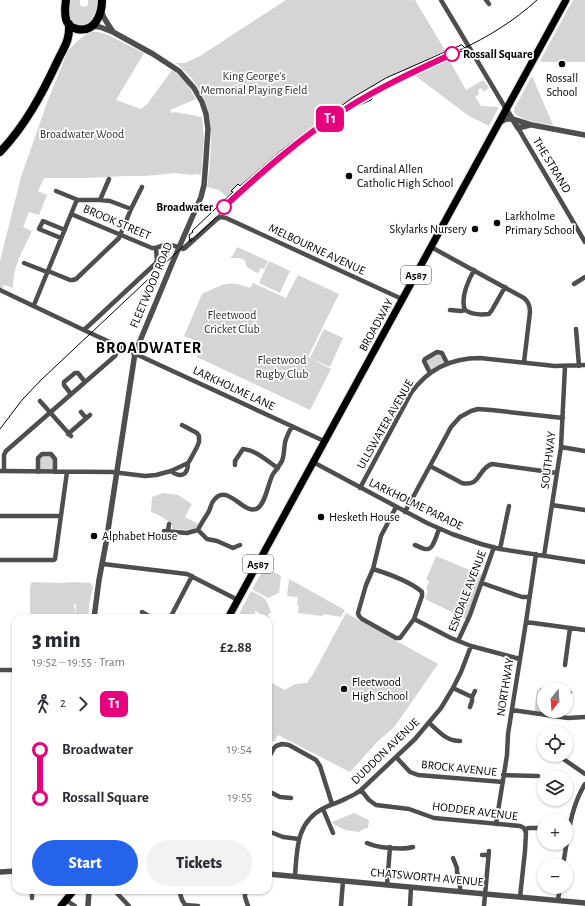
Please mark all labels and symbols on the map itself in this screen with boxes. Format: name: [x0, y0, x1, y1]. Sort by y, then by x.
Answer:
marker: Rossall Square: [444, 46, 460, 62]
place label: Rossall Square: [463, 48, 533, 60]
marker: Rossall School: [557, 59, 567, 69]
park label: King George's Memorial Playing Field: [201, 70, 307, 97]
place label: Rossall School: [546, 72, 578, 98]
line badge: T1: [312, 106, 348, 132]
park label: Broadwater Wood: [40, 128, 124, 140]
street label: THE STRAND: [531, 135, 573, 195]
place label: Cardinal Allen Catholic High School: [357, 163, 453, 189]
marker: Cardinal Allen Catholic High School: [344, 171, 354, 181]
marker: Broadwater: [216, 199, 232, 215]
place label: Broadwater: [156, 201, 214, 213]
street label: BROOK STREET: [81, 202, 153, 242]
place label: Larkholme Primary School: [505, 210, 575, 237]
marker: Larkholme Primary School: [492, 218, 502, 228]
street label: MELBOURNE AVENUE: [267, 221, 367, 277]
place label: Skylarks Nursery: [390, 223, 467, 236]
marker: Skylarks Nursery: [470, 224, 480, 234]
street label: FLEETWOOD ROAD: [128, 240, 175, 330]
road number: A587: [401, 266, 431, 284]
street label: BROADWAY: [357, 296, 396, 353]
park label: Fleetwood Cricket Club: [204, 309, 260, 335]
district label: BROADWATER: [96, 340, 202, 356]
park label: Fleetwood Rugby Club: [256, 354, 308, 381]
street label: LARKHOLME LANE: [191, 364, 277, 412]
street label: ULLSWATER AVENUE: [355, 377, 416, 471]
street label: SOUTHWAY: [539, 430, 558, 489]
street label: LARKHOLME PARADE: [367, 476, 465, 532]
place label: Hesketh House: [329, 511, 400, 523]
marker: Hesketh House: [316, 512, 326, 522]
place label: Alphabet House: [102, 530, 177, 542]
marker: Alphabet House: [89, 531, 99, 541]
street label: ESKDALE AVENUE: [446, 549, 488, 633]
road number: A587: [243, 555, 273, 573]
street label: NORTHWAY: [494, 656, 516, 717]
place label: Fleetwood High School: [352, 676, 408, 702]
north arrow: [537, 682, 573, 718]
marker: Fleetwood High School: [339, 684, 349, 694]
street label: DUDDON AVENUE: [349, 716, 421, 786]
street label: BROCK AVENUE: [421, 758, 498, 778]
street label: HODDER AVENUE: [431, 800, 519, 822]
street label: CHATSWORTH AVENUE: [370, 866, 484, 888]

